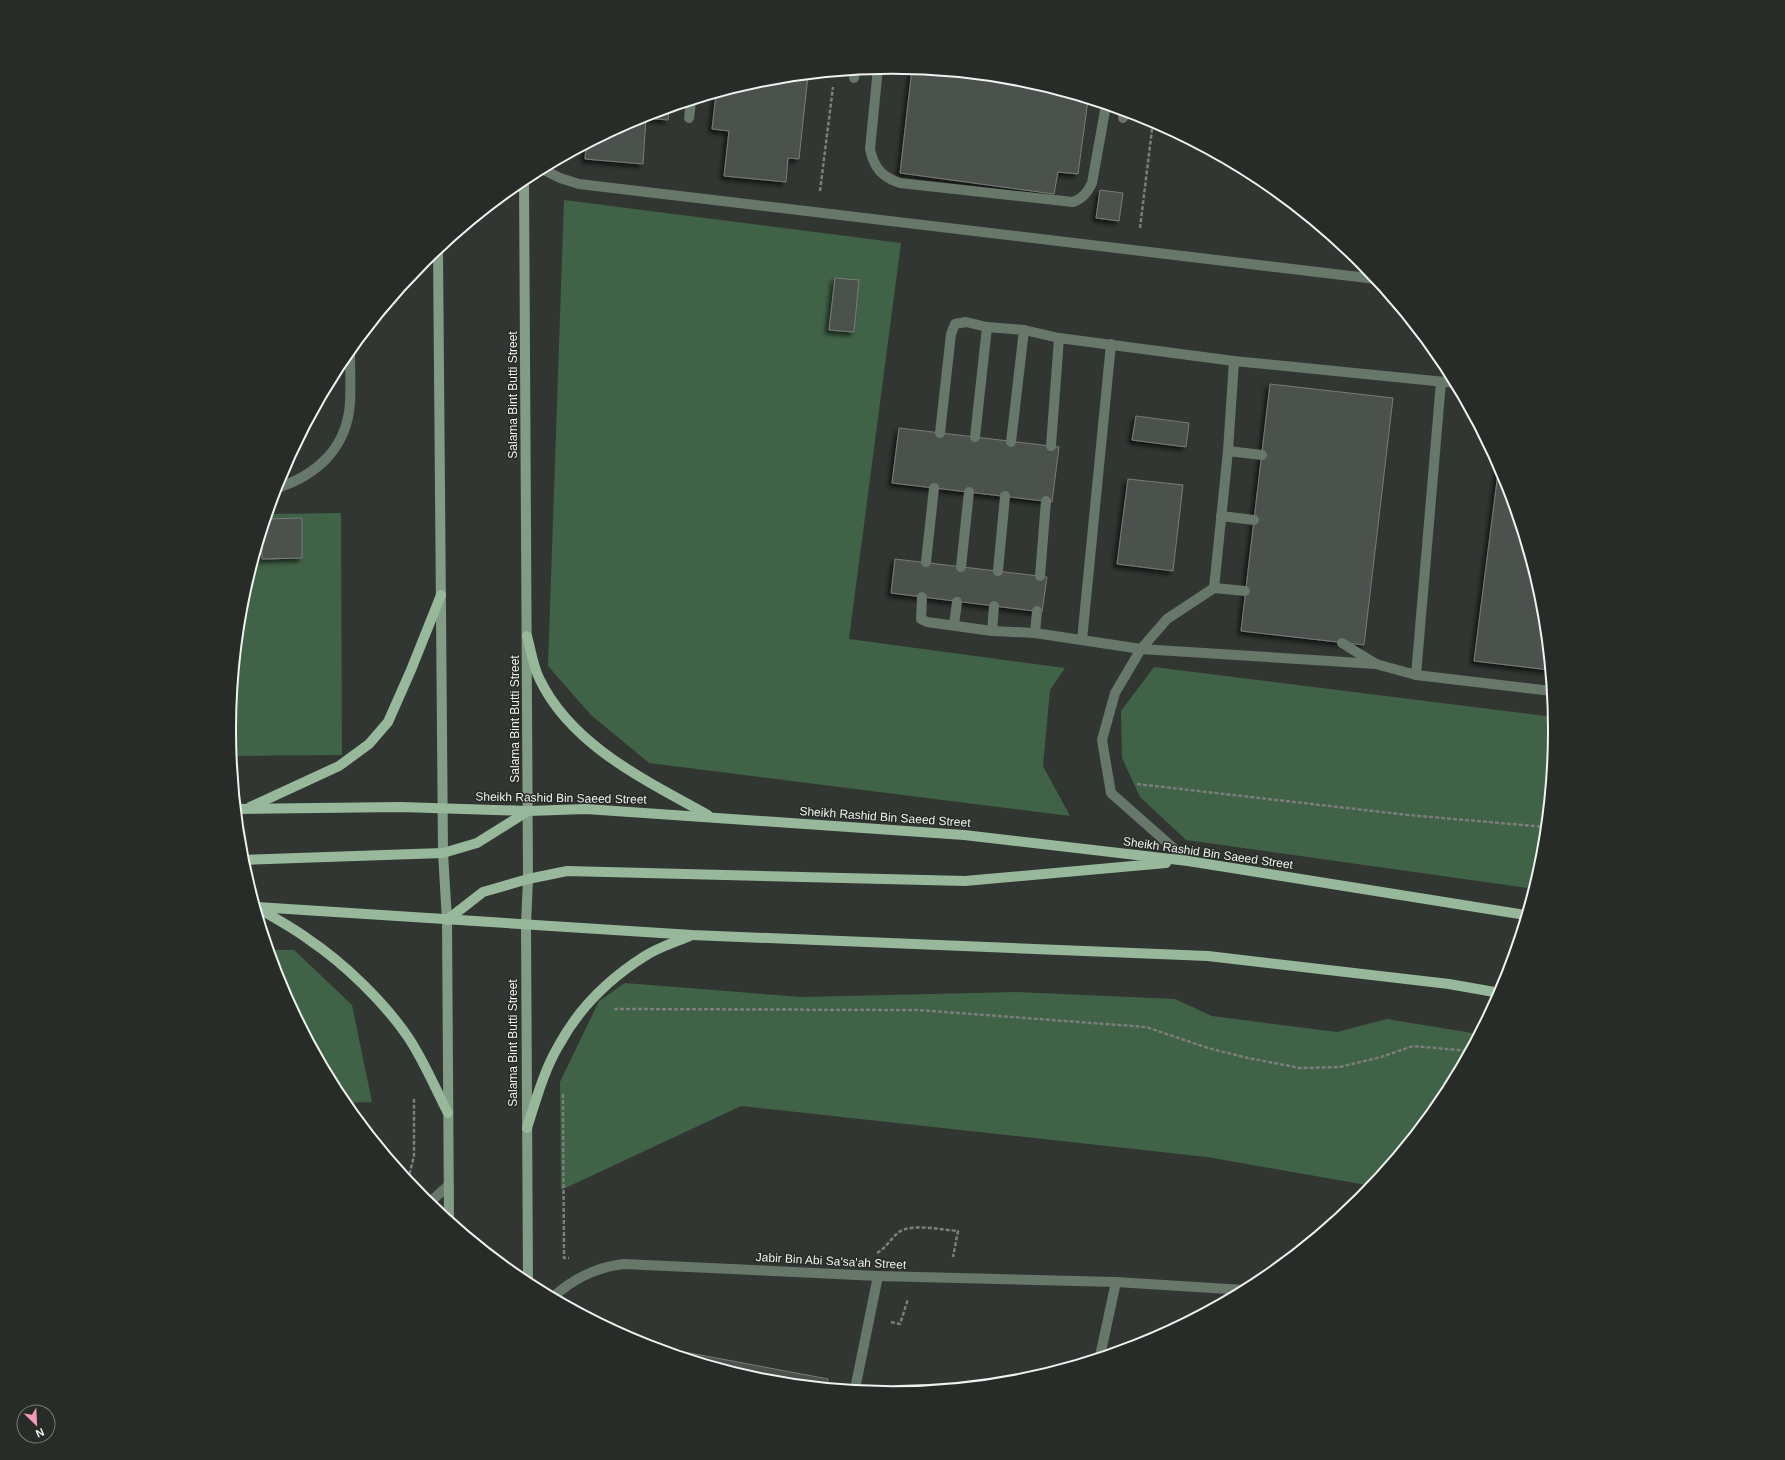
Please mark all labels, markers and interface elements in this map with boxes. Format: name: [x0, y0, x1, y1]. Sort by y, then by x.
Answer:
street label: Salama Bint Butti Street: [506, 331, 520, 459]
street label: Salama Bint Butti Street: [508, 655, 522, 783]
street label: Sheikh Rashid Bin Saeed Street: [475, 790, 647, 807]
street label: Sheikh Rashid Bin Saeed Street: [799, 804, 972, 830]
street label: Sheikh Rashid Bin Saeed Street: [1122, 834, 1295, 872]
street label: Salama Bint Butti Street: [506, 979, 520, 1107]
street label: Jabir Bin Abi Sa'sa'ah Street: [755, 1250, 907, 1272]
north arrow: [16, 1404, 56, 1444]
text: N: [34, 1426, 46, 1440]

